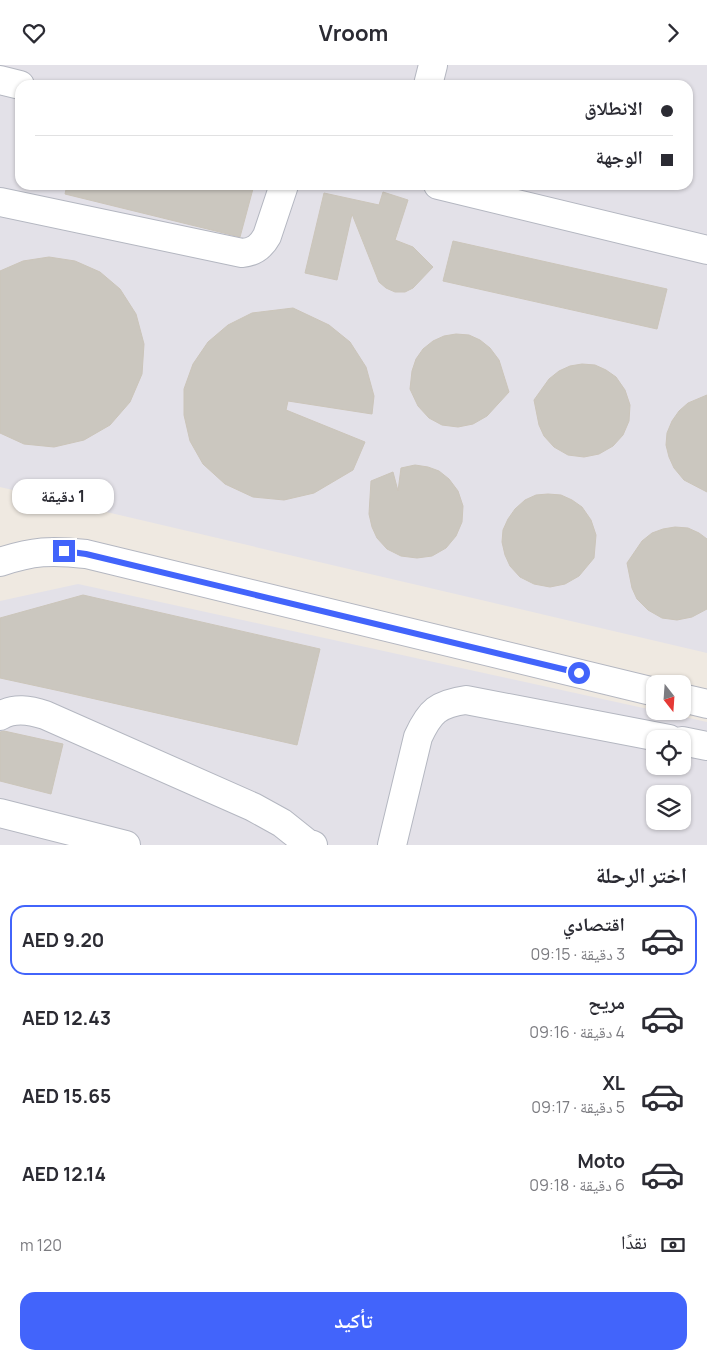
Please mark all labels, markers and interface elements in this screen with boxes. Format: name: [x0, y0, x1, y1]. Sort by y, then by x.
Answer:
text: Vroom: [319, 18, 388, 48]
icon: heart: [20, 19, 48, 47]
icon: forward: [659, 19, 687, 47]
text: الانطلاق: [584, 95, 643, 121]
text: الوجهة: [595, 144, 643, 170]
callout: 1 دقيقة: [13, 479, 115, 513]
text: 1 دقيقة: [41, 485, 85, 507]
route end: [53, 540, 75, 562]
route start: [568, 662, 590, 684]
north arrow: [646, 675, 691, 720]
map controls: [646, 675, 691, 830]
button: locate: [646, 730, 691, 775]
button: layers: [646, 785, 691, 830]
text: اختر الرحلة: [596, 860, 687, 890]
text: اقتصادي: [563, 911, 625, 937]
icon: car: [640, 918, 685, 963]
text: AED 9.20: [22, 927, 104, 953]
text: 3 دقيقة · 09:15: [530, 943, 625, 965]
text: مريح: [588, 989, 625, 1015]
icon: car: [640, 996, 685, 1041]
text: AED 12.43: [22, 1005, 111, 1031]
text: 4 دقيقة · 09:16: [529, 1021, 625, 1043]
text: XL: [602, 1070, 625, 1096]
icon: car: [640, 1074, 685, 1119]
text: AED 15.65: [22, 1083, 111, 1109]
text: 5 دقيقة · 09:17: [531, 1096, 625, 1118]
text: Moto: [578, 1148, 625, 1174]
icon: car: [640, 1152, 685, 1197]
text: AED 12.14: [22, 1161, 106, 1187]
text: 6 دقيقة · 09:18: [529, 1174, 625, 1196]
text: نقدًا: [621, 1229, 647, 1255]
icon: cash: [659, 1231, 687, 1259]
text: 120 m: [20, 1234, 62, 1256]
button: تأكيد: [20, 1292, 687, 1350]

